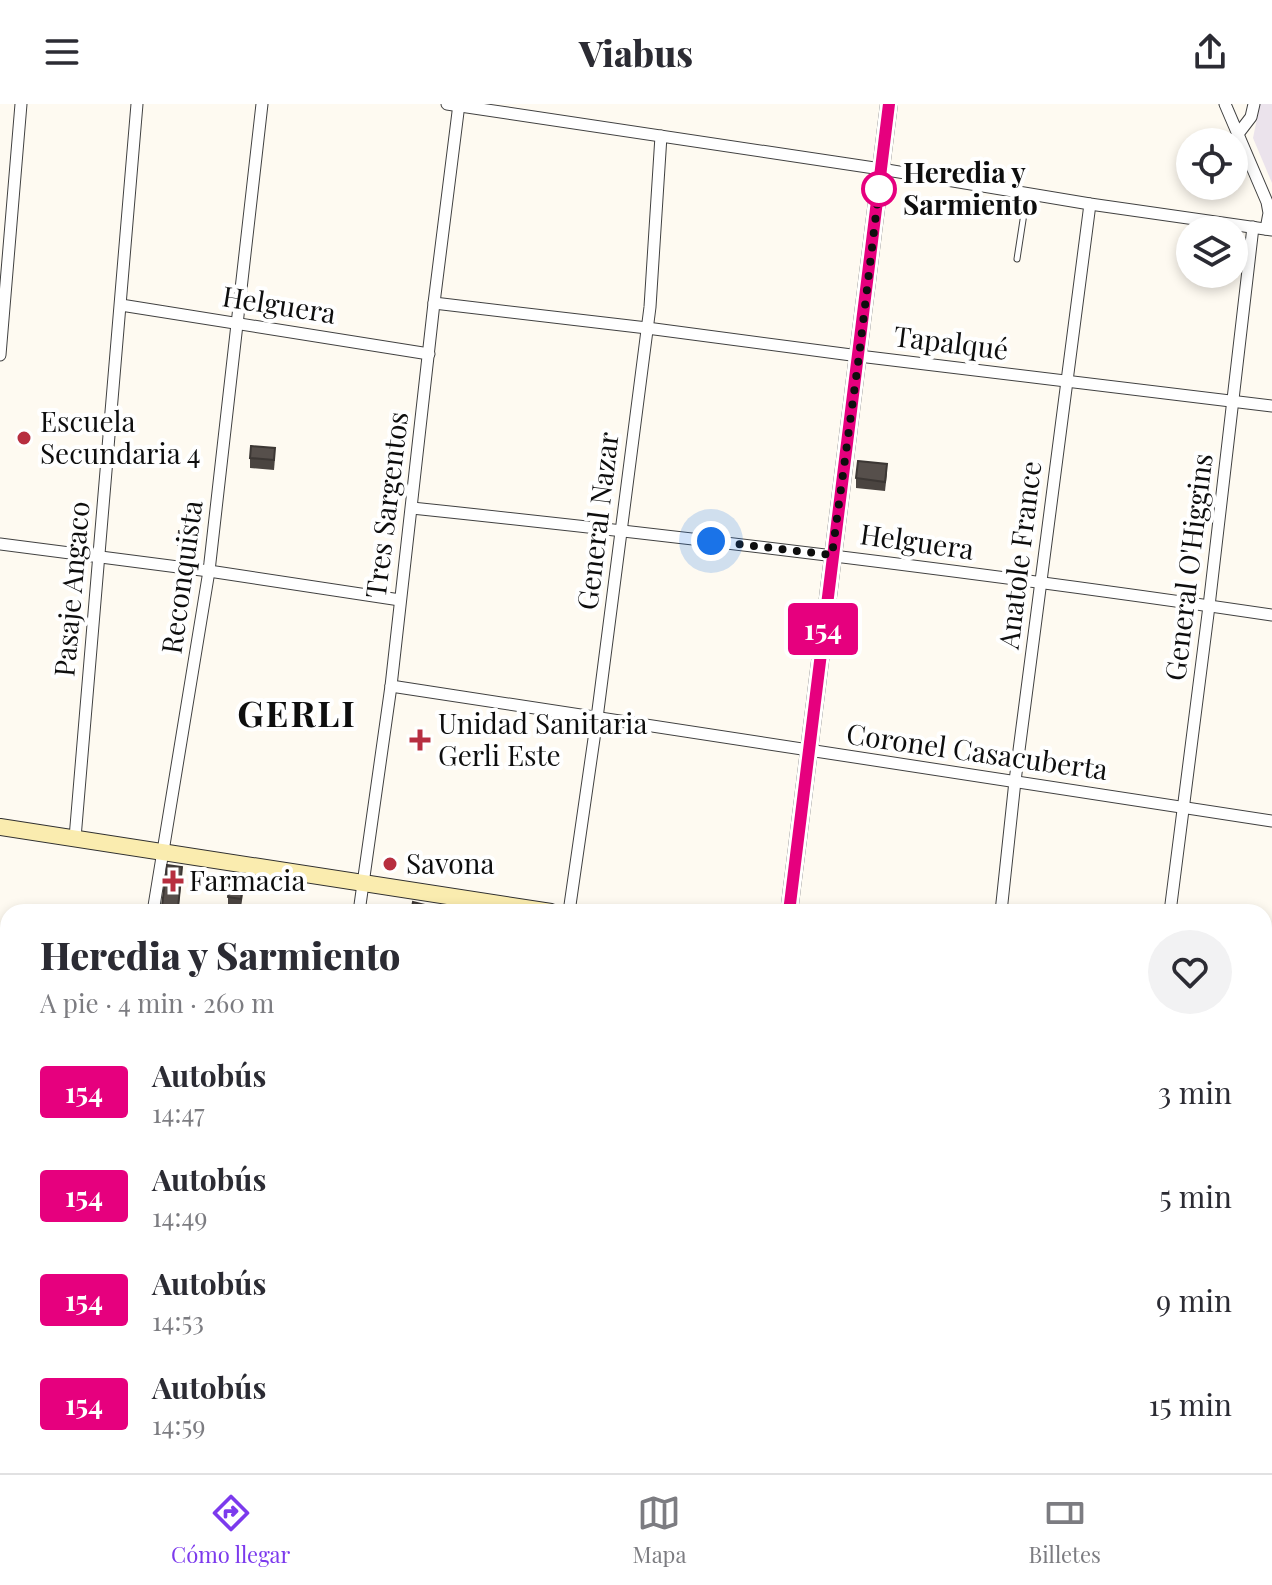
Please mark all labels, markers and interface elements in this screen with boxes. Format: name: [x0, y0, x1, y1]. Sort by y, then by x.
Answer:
text: Viabus: [579, 28, 693, 76]
icon: menu: [40, 30, 84, 74]
icon: share: [1188, 30, 1232, 74]
map controls: [1176, 128, 1248, 288]
button: locate: [1176, 128, 1248, 200]
place label: Heredia y Sarmiento: [903, 153, 1038, 222]
marker: Heredia y Sarmiento: [862, 172, 896, 206]
button: layers: [1176, 216, 1248, 288]
street label: Helguera: [220, 276, 339, 331]
street label: Tapalqué: [892, 316, 1011, 367]
place label: Escuela Secundaria 4: [40, 402, 201, 471]
street label: Tres Sargentos: [356, 409, 415, 600]
marker: Escuela Secundaria 4: [15, 429, 33, 447]
street label: General Nazar: [567, 429, 626, 612]
street label: General O'Higgins: [1155, 451, 1220, 683]
street label: Anatole France: [989, 459, 1048, 652]
street label: Reconquista: [151, 498, 210, 656]
street label: Pasaje Angaco: [44, 500, 97, 678]
street label: Helguera: [858, 514, 977, 567]
your location: [691, 521, 731, 561]
line badge: 154: [777, 603, 869, 655]
text: 154: [804, 610, 842, 647]
district label: GERLI: [237, 688, 357, 736]
place label: Unidad Sanitaria Gerli Este: [438, 704, 648, 773]
street label: Coronel Casacuberta: [844, 714, 1110, 787]
marker: Unidad Sanitaria Gerli Este: [409, 729, 431, 751]
place label: Savona: [406, 844, 494, 881]
marker: Savona: [381, 855, 399, 873]
place label: Farmacia: [189, 861, 306, 898]
marker: Farmacia: [164, 872, 182, 890]
text: Heredia y Sarmiento: [40, 929, 400, 980]
button: heart: [1148, 930, 1232, 1014]
text: A pie · 4 min · 260 m: [40, 985, 274, 1020]
text: Autobús: [152, 1055, 266, 1095]
text: 3 min: [1158, 1072, 1232, 1112]
text: 154: [65, 1073, 103, 1110]
text: 14:47: [152, 1095, 204, 1130]
text: Autobús: [152, 1159, 266, 1199]
text: 5 min: [1159, 1176, 1232, 1216]
text: 154: [65, 1177, 103, 1214]
text: 14:49: [152, 1199, 207, 1234]
text: Autobús: [152, 1263, 266, 1303]
text: 9 min: [1156, 1280, 1232, 1320]
text: 154: [65, 1281, 103, 1318]
text: 14:53: [152, 1303, 204, 1338]
text: Autobús: [152, 1367, 266, 1407]
text: 15 min: [1148, 1384, 1232, 1424]
text: 154: [65, 1385, 103, 1422]
text: 14:59: [152, 1407, 205, 1442]
tab: Cómo llegar: [171, 1491, 290, 1569]
tab: Mapa: [633, 1491, 686, 1569]
tab: Billetes: [1029, 1491, 1101, 1569]

